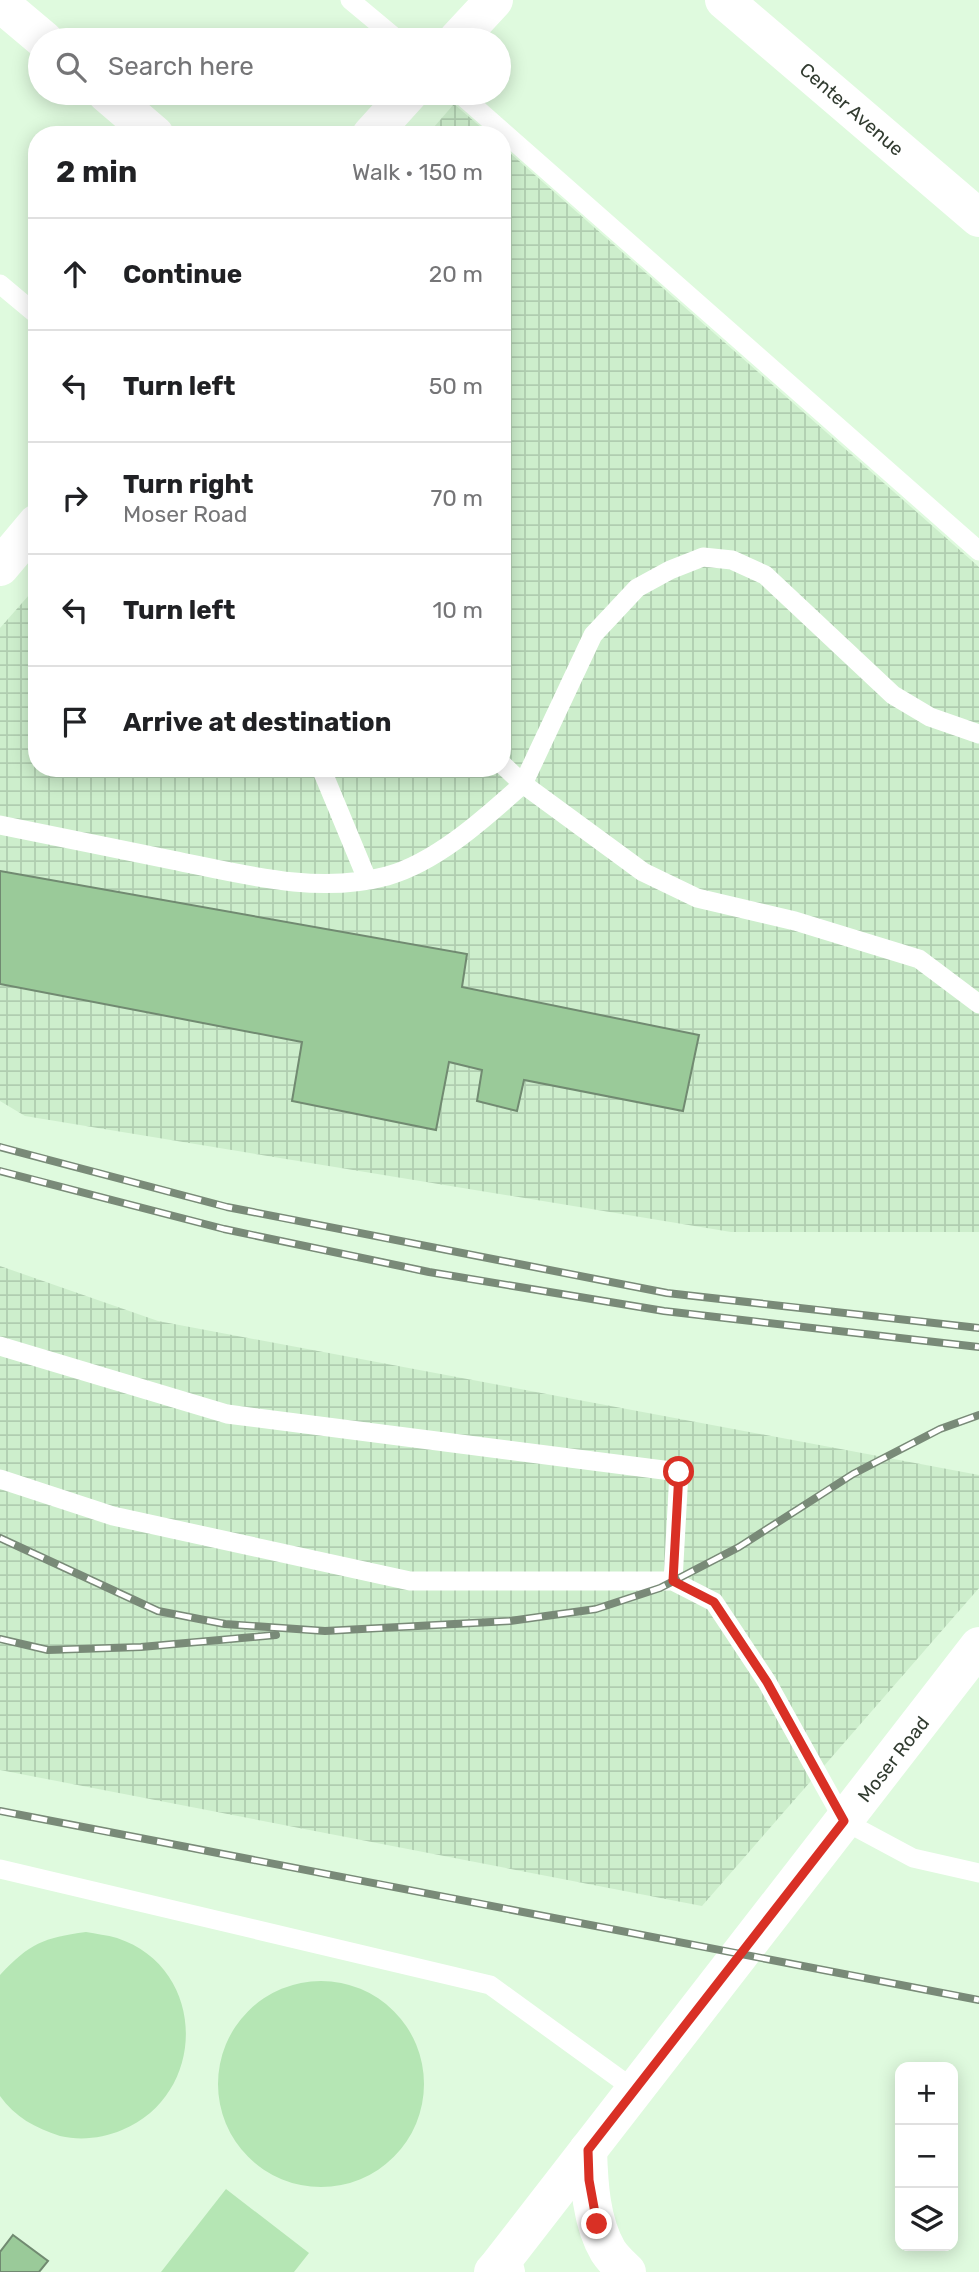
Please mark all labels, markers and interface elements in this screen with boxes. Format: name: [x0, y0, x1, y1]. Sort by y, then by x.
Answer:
search box: [28, 28, 511, 105]
icon: search: [52, 48, 90, 86]
text: Search here: [108, 51, 254, 82]
street label: Center Avenue: [795, 58, 908, 161]
text: 2 min: [56, 154, 137, 190]
text: Walk · 150 m: [352, 158, 483, 186]
icon: ahead: [56, 255, 94, 293]
text: Continue: [123, 259, 242, 290]
text: 20 m: [429, 260, 483, 288]
icon: left: [56, 367, 94, 405]
text: Turn left: [123, 371, 235, 402]
text: 50 m: [429, 372, 483, 400]
text: Turn right: [123, 469, 253, 500]
icon: right: [56, 479, 94, 517]
text: 70 m: [431, 484, 483, 512]
text: Moser Road: [123, 500, 247, 528]
icon: left: [56, 591, 94, 629]
text: Turn left: [123, 595, 235, 626]
text: 10 m: [432, 596, 483, 624]
icon: arrive: [56, 703, 94, 741]
text: Arrive at destination: [123, 707, 391, 738]
route start: [663, 1456, 694, 1487]
street label: Moser Road: [853, 1712, 934, 1807]
map controls: [895, 2062, 958, 2251]
button: +: [895, 2062, 958, 2125]
button: −: [895, 2125, 958, 2188]
button: layers: [895, 2188, 958, 2251]
route end: [581, 2208, 612, 2239]

